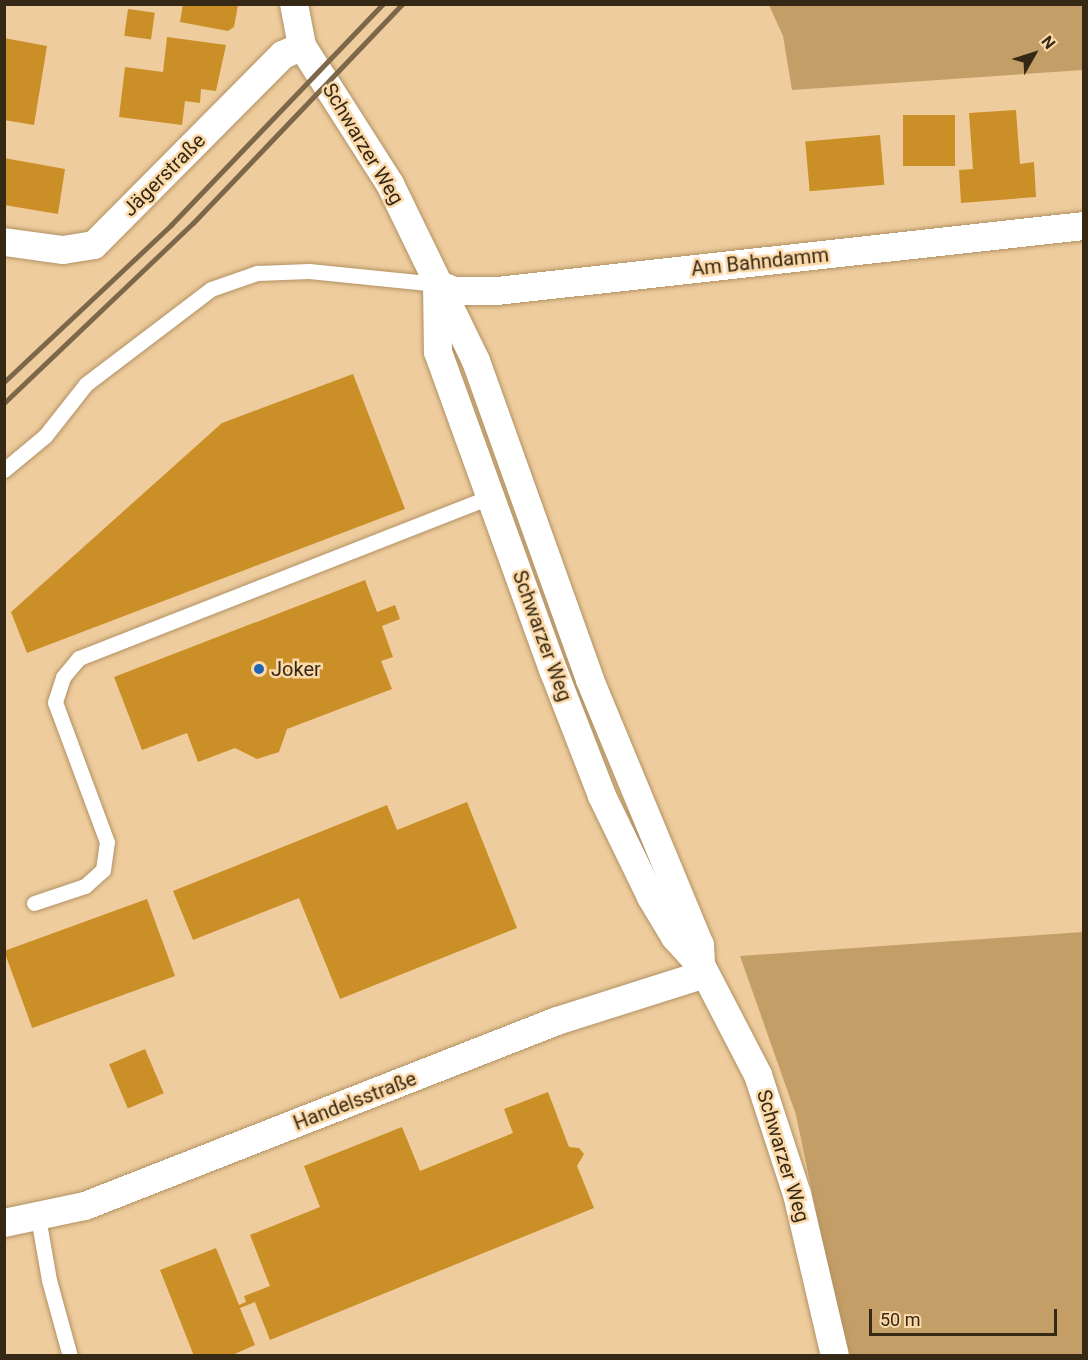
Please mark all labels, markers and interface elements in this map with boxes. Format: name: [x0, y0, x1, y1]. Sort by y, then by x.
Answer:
north arrow: [1004, 24, 1064, 84]
text: N: [1037, 32, 1059, 53]
street label: Schwarzer Weg: [317, 79, 409, 209]
street label: Jägerstraße: [118, 129, 210, 221]
street label: Am Bahndamm: [690, 243, 830, 281]
street label: Schwarzer Weg: [507, 567, 577, 705]
place label: Joker: [271, 657, 321, 681]
marker: Joker: [252, 662, 266, 676]
street label: Handelsstraße: [290, 1067, 420, 1135]
street label: Schwarzer Weg: [751, 1087, 815, 1225]
scale bar: [872, 1297, 1060, 1335]
text: 50 m: [880, 1309, 920, 1330]

